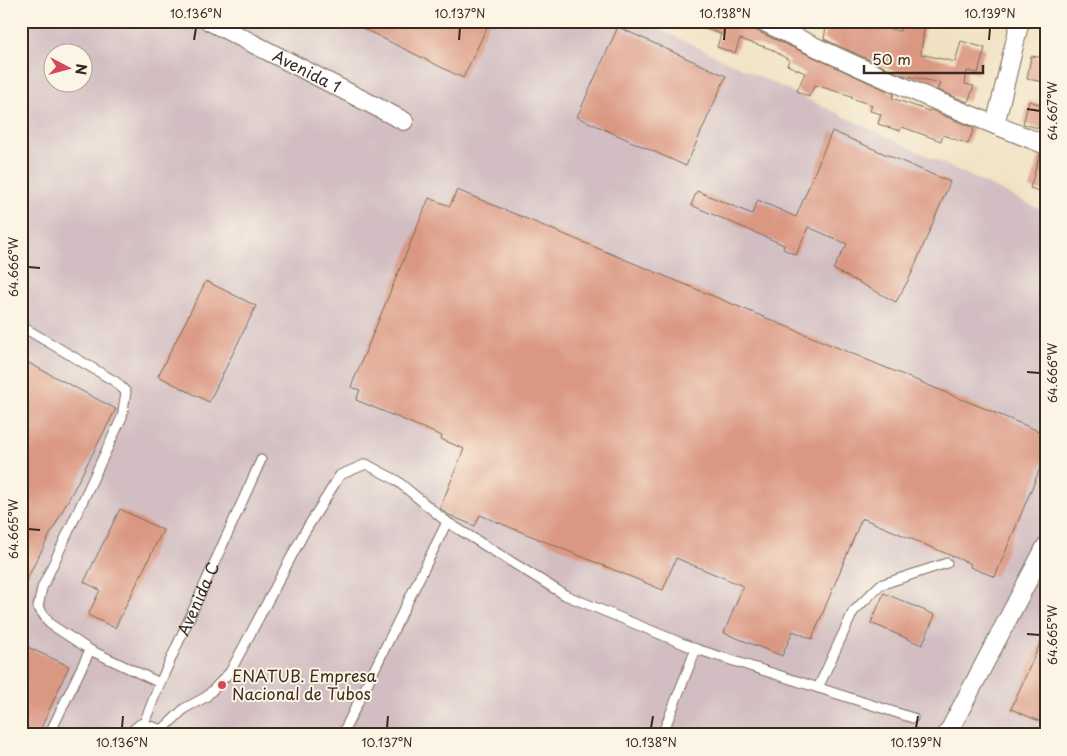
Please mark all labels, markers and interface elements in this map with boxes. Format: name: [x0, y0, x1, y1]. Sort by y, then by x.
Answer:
text: 10.136°N: [170, 4, 222, 22]
text: 10.137°N: [435, 4, 485, 22]
text: 10.138°N: [699, 4, 751, 22]
text: 10.139°N: [964, 4, 1016, 22]
north arrow: [42, 42, 92, 92]
scale bar: [864, 42, 983, 74]
street label: Avenida 1: [269, 43, 346, 98]
text: 50 m: [872, 47, 911, 70]
text: N: [70, 63, 92, 76]
text: 64.667°W: [1043, 81, 1061, 141]
text: 64.666°W: [4, 236, 22, 297]
text: 64.666°W: [1043, 342, 1061, 403]
text: 64.665°W: [4, 498, 22, 559]
street label: Avenida C: [170, 558, 224, 639]
text: 64.665°W: [1043, 604, 1061, 665]
place label: ENATUB. Empresa Nacional de Tubos: [232, 663, 377, 705]
marker: ENATUB. Empresa Nacional de Tubos: [216, 679, 228, 691]
text: 10.136°N: [96, 733, 148, 751]
text: 10.137°N: [362, 733, 412, 751]
text: 10.138°N: [625, 733, 677, 751]
text: 10.139°N: [890, 733, 942, 751]

